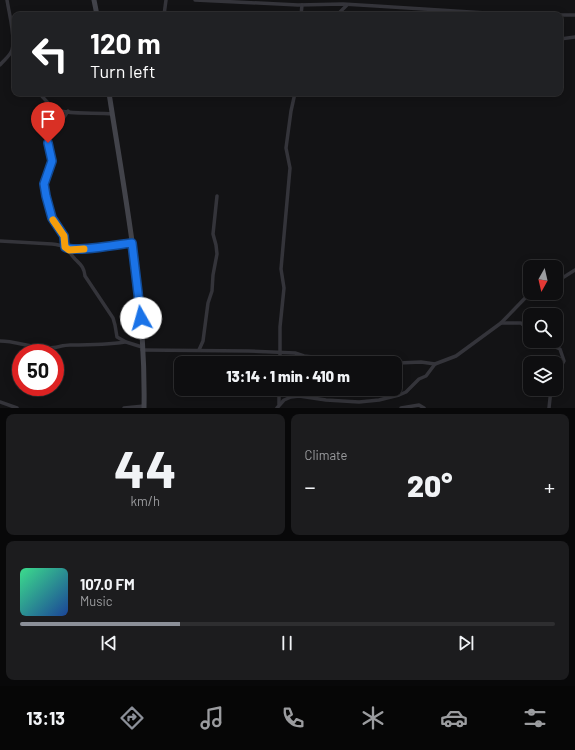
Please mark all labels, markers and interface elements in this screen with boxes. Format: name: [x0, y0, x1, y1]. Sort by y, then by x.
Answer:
text: 120 m: [90, 26, 161, 60]
icon: left: [24, 28, 76, 80]
text: Turn left: [90, 60, 156, 82]
pin: [31, 102, 65, 143]
icon: arrive: [37, 108, 59, 130]
north arrow: [523, 260, 563, 300]
map controls: [523, 260, 563, 396]
position arrow: [120, 297, 162, 339]
button: search: [523, 308, 563, 348]
speed limit sign: 50: [12, 344, 64, 396]
button: layers: [523, 356, 563, 396]
text: 13:14 · 1 min · 410 m: [226, 367, 350, 385]
text: 44: [114, 436, 177, 498]
text: Climate: [305, 447, 348, 463]
text: 20°: [407, 467, 452, 503]
text: −: [305, 473, 316, 499]
text: +: [544, 473, 555, 499]
text: km/h: [131, 493, 160, 509]
text: 107.0 FM: [80, 575, 135, 593]
text: Music: [80, 593, 113, 609]
icon: previous: [98, 632, 120, 654]
icon: pause: [276, 632, 298, 654]
icon: next: [455, 632, 477, 654]
icon: directions: [118, 704, 146, 732]
icon: music: [198, 704, 226, 732]
icon: phone: [279, 704, 307, 732]
icon: climate: [359, 704, 387, 732]
icon: car: [440, 704, 468, 732]
icon: filters: [521, 704, 549, 732]
text: 13:13: [26, 707, 65, 729]

